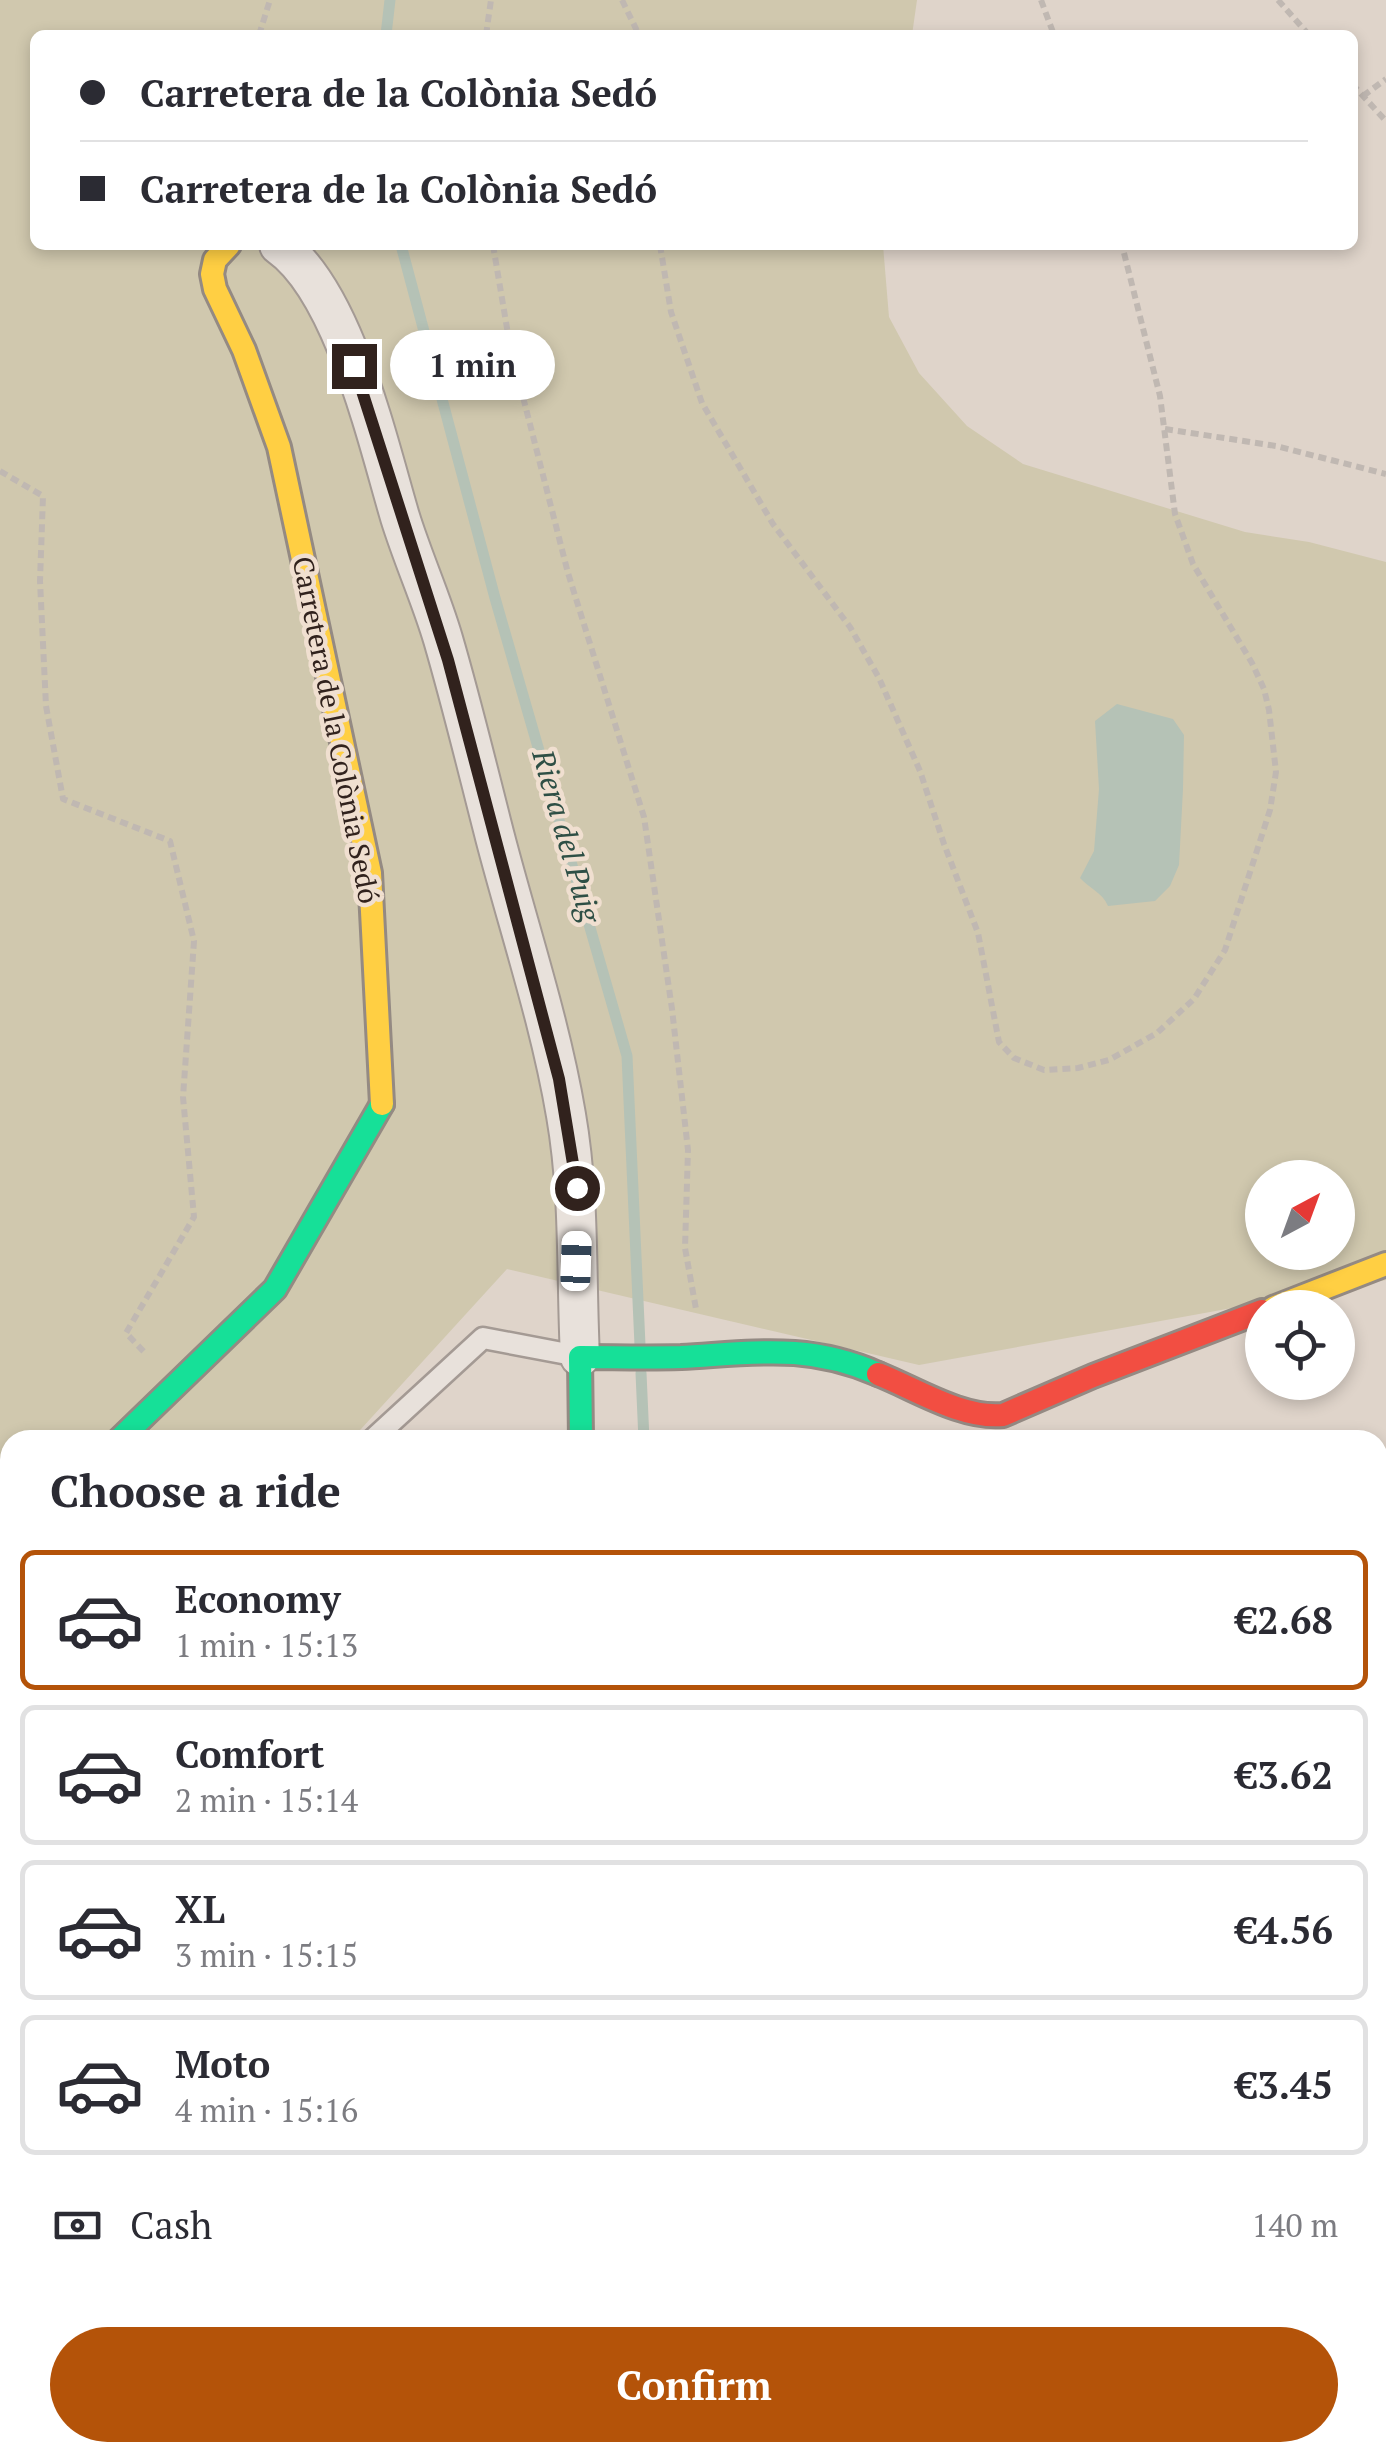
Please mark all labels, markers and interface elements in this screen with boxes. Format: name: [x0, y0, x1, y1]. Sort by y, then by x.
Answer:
text: Carretera de la Colònia Sedó: [140, 68, 657, 118]
text: Carretera de la Colònia Sedó: [140, 164, 657, 214]
callout: 1 min: [389, 331, 554, 401]
route end: [332, 344, 377, 389]
text: 1 min: [429, 344, 516, 386]
street label: Carretera de la Colònia Sedó: [285, 553, 388, 907]
water label: Riera del Puig: [523, 744, 611, 929]
north arrow: [1245, 1160, 1355, 1270]
map controls: [1245, 1160, 1355, 1400]
route start: [555, 1166, 600, 1211]
car: [560, 1230, 592, 1292]
button: locate: [1245, 1290, 1355, 1400]
text: Choose a ride: [50, 1460, 341, 1520]
text: Economy: [175, 1574, 341, 1624]
icon: car: [55, 1575, 145, 1665]
text: €2.68: [1236, 1595, 1333, 1645]
text: 1 min · 15:13: [175, 1624, 358, 1666]
text: Comfort: [175, 1729, 324, 1779]
icon: car: [55, 1730, 145, 1820]
text: €3.62: [1236, 1750, 1333, 1800]
text: 2 min · 15:14: [175, 1779, 358, 1821]
text: XL: [175, 1884, 225, 1934]
icon: car: [55, 1885, 145, 1975]
text: €4.56: [1236, 1905, 1333, 1955]
text: 3 min · 15:15: [175, 1934, 358, 1976]
text: Moto: [175, 2039, 270, 2089]
icon: car: [55, 2040, 145, 2130]
text: €3.45: [1236, 2060, 1333, 2110]
text: 4 min · 15:16: [175, 2089, 358, 2131]
icon: cash: [50, 2198, 105, 2253]
text: Cash: [130, 2200, 212, 2250]
text: 140 m: [1251, 2204, 1338, 2246]
button: Confirm: [50, 2327, 1338, 2442]

